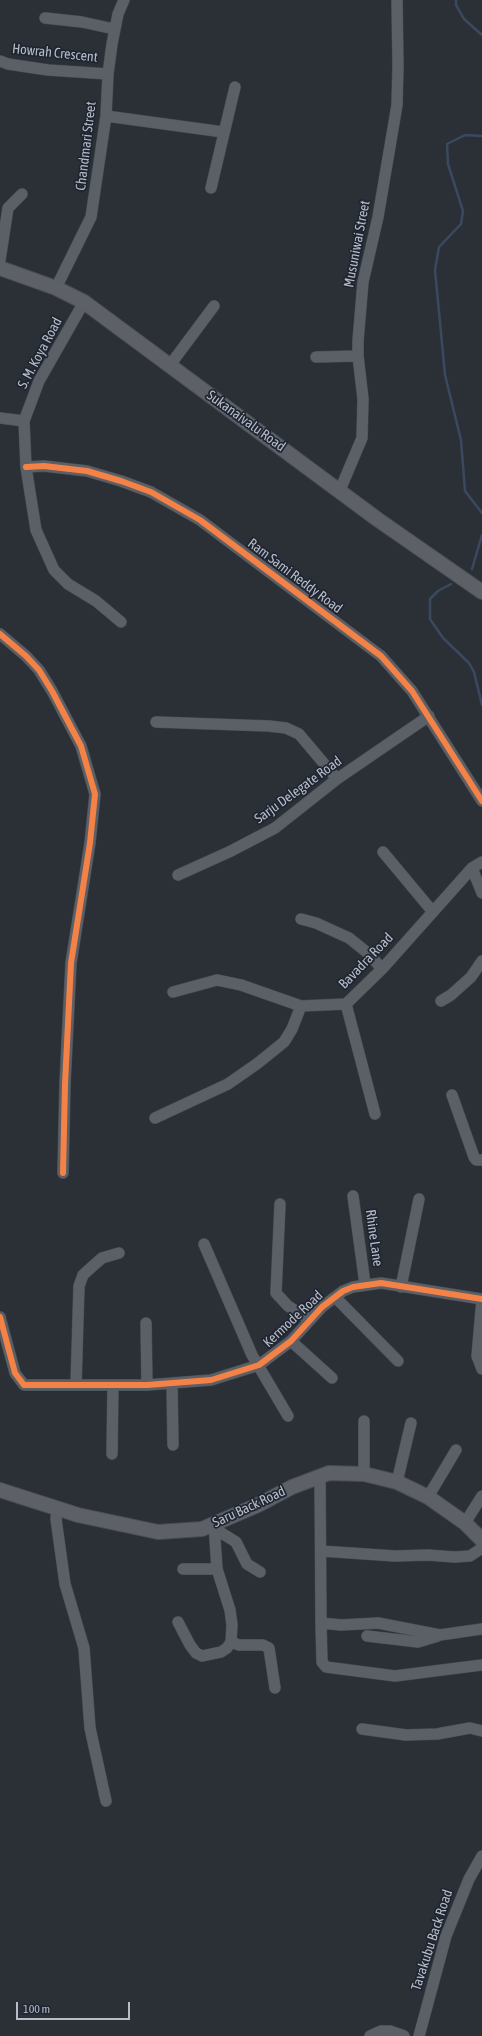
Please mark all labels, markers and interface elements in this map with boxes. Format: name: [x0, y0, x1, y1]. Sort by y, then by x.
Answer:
street label: Howrah Crescent: [11, 40, 99, 66]
street label: Chandmari Street: [72, 101, 100, 191]
street label: Musuniwai Street: [340, 199, 374, 289]
street label: S. M. Koya Road: [14, 315, 66, 391]
street label: Sukanaivalu Road: [203, 387, 289, 455]
street label: Ram Sami Reddy Road: [244, 535, 346, 617]
street label: Sarju Delegate Road: [251, 753, 345, 827]
street label: Bavadra Road: [335, 930, 397, 992]
street label: Rhine Lane: [362, 1209, 386, 1267]
street label: Kermode Road: [260, 1287, 326, 1351]
street label: Saru Back Road: [210, 1483, 288, 1531]
street label: Tavakubu Back Road: [408, 1887, 456, 1993]
scale bar: [18, 1994, 132, 2020]
text: 100 m: [23, 2002, 50, 2016]

